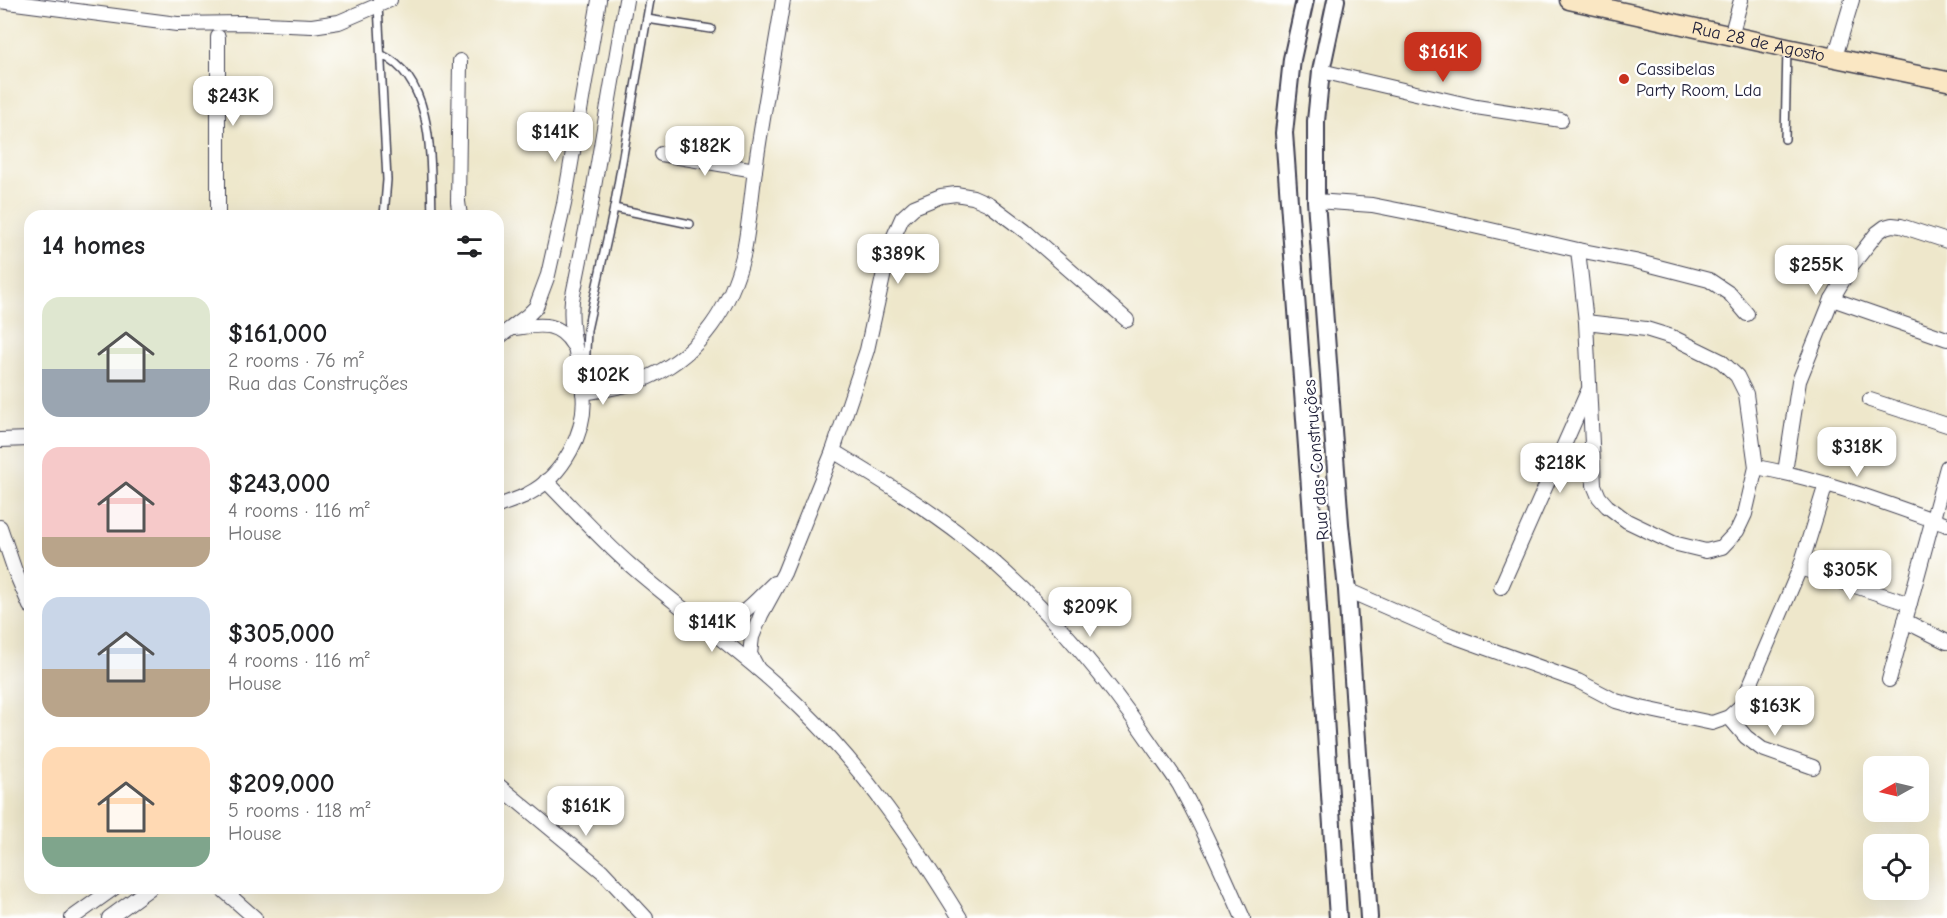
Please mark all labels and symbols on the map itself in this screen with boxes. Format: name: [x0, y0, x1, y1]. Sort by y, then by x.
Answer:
street label: Rua 28 de Agosto: [1690, 17, 1827, 67]
pin: $161K: [1401, 32, 1485, 83]
place label: Cassibelas Party Room, Lda: [1636, 59, 1762, 101]
marker: Cassibelas Party Room, Lda: [1617, 72, 1631, 86]
pin: $243K: [191, 76, 275, 127]
pin: $141K: [513, 112, 597, 163]
pin: $182K: [663, 126, 747, 177]
pin: $389K: [856, 234, 940, 285]
pin: $255K: [1774, 245, 1858, 296]
pin: $102K: [561, 355, 645, 406]
street label: Rua das Construções: [1299, 378, 1334, 541]
pin: $318K: [1815, 427, 1899, 478]
pin: $218K: [1518, 443, 1602, 494]
pin: $305K: [1808, 550, 1892, 601]
pin: $209K: [1048, 587, 1132, 638]
pin: $141K: [670, 602, 754, 653]
pin: $163K: [1733, 686, 1817, 737]
north arrow: [1863, 756, 1929, 822]
pin: $161K: [544, 786, 628, 837]

